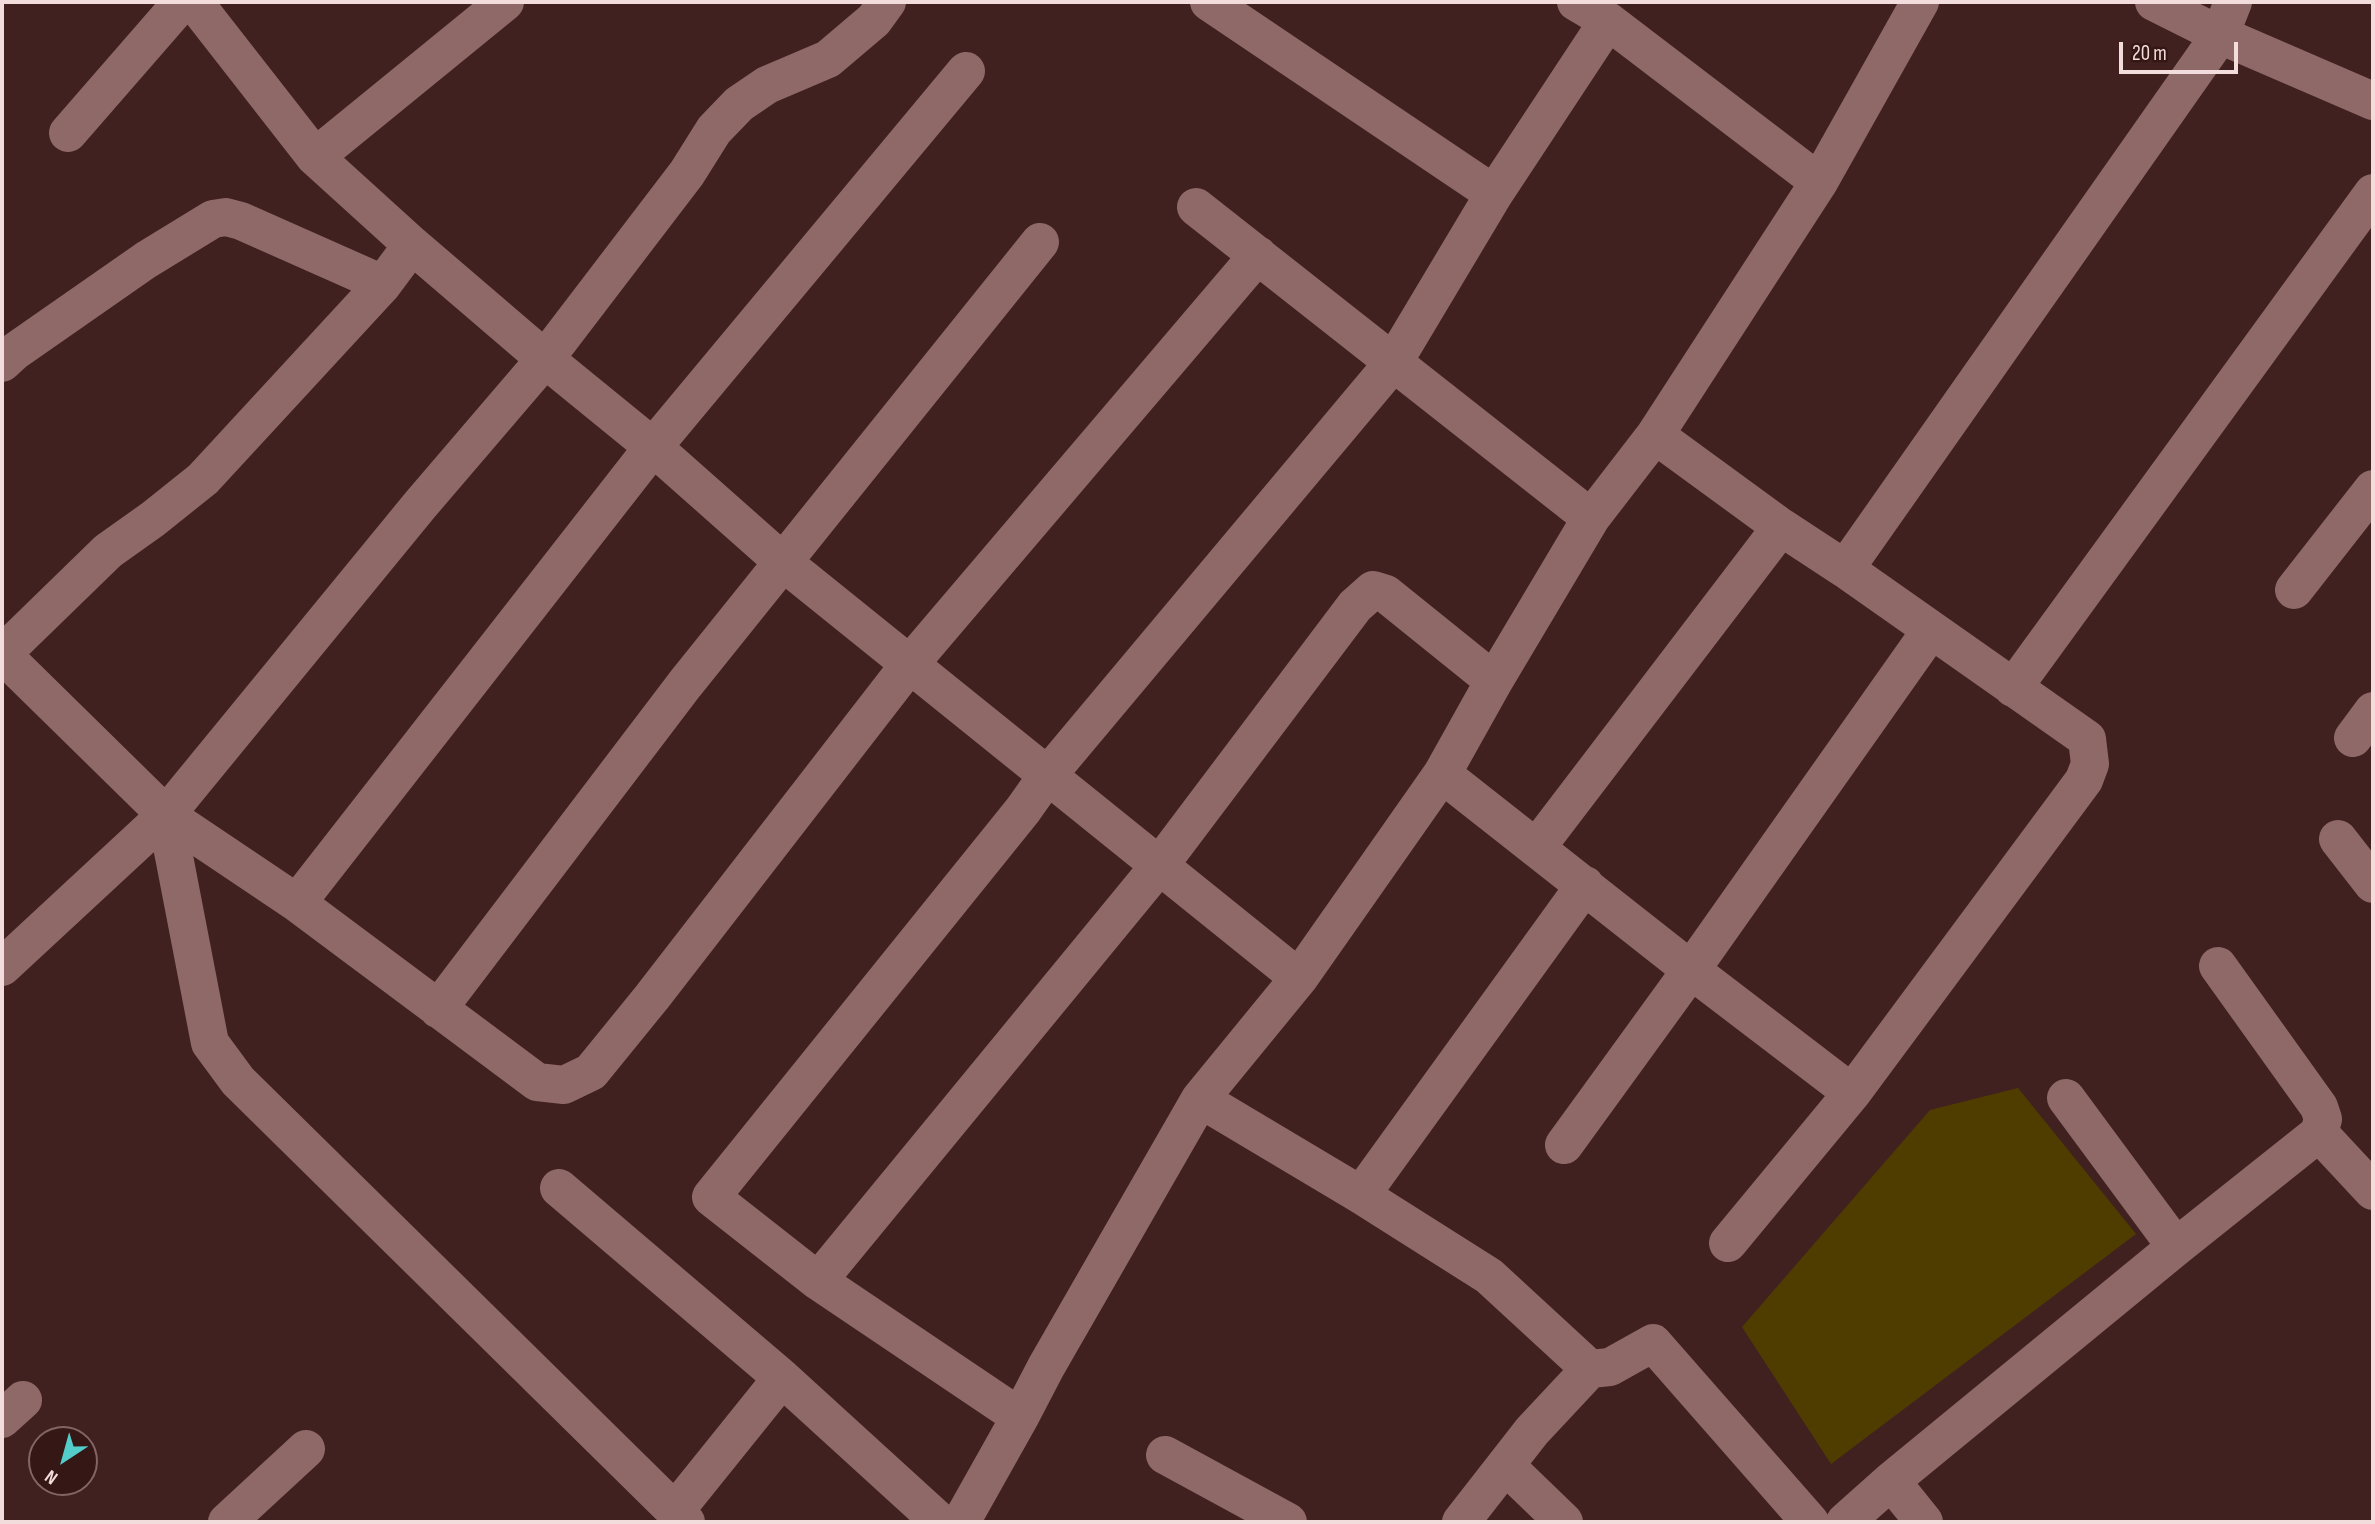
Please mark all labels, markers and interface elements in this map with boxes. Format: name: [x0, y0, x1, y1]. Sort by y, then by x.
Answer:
scale bar: [2123, 28, 2242, 72]
text: 20 m: [2132, 41, 2167, 66]
north arrow: [28, 1426, 98, 1496]
text: N: [41, 1464, 62, 1489]

